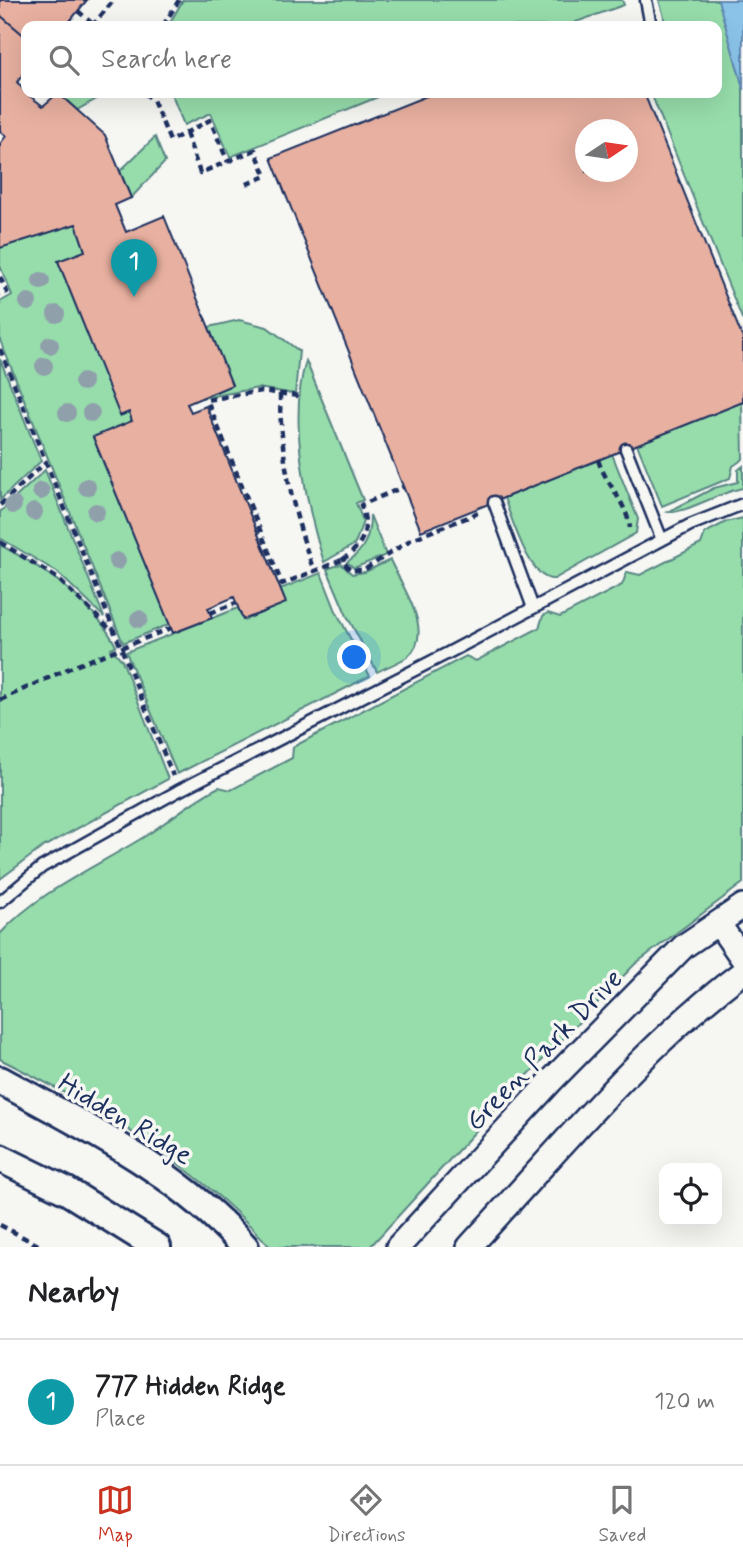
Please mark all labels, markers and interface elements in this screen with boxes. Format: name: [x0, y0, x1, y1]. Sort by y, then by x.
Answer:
search box: [21, 21, 722, 98]
icon: search: [45, 41, 83, 79]
text: Search here: [101, 43, 232, 77]
north arrow: [575, 119, 638, 182]
pin: 1: [111, 239, 157, 297]
your location: [337, 640, 371, 674]
street label: Green Park Drive: [458, 961, 632, 1140]
street label: Hidden Ridge: [51, 1065, 199, 1175]
map controls: [659, 1163, 722, 1226]
button: locate: [659, 1163, 722, 1226]
text: Nearby: [28, 1273, 119, 1312]
text: 777 Hidden Ridge: [95, 1370, 285, 1404]
text: 1: [46, 1387, 56, 1417]
text: 120 m: [654, 1387, 715, 1417]
text: Place: [95, 1404, 146, 1434]
tab: Map: [96, 1481, 134, 1548]
tab: Directions: [327, 1481, 406, 1548]
tab: Saved: [598, 1481, 646, 1548]

